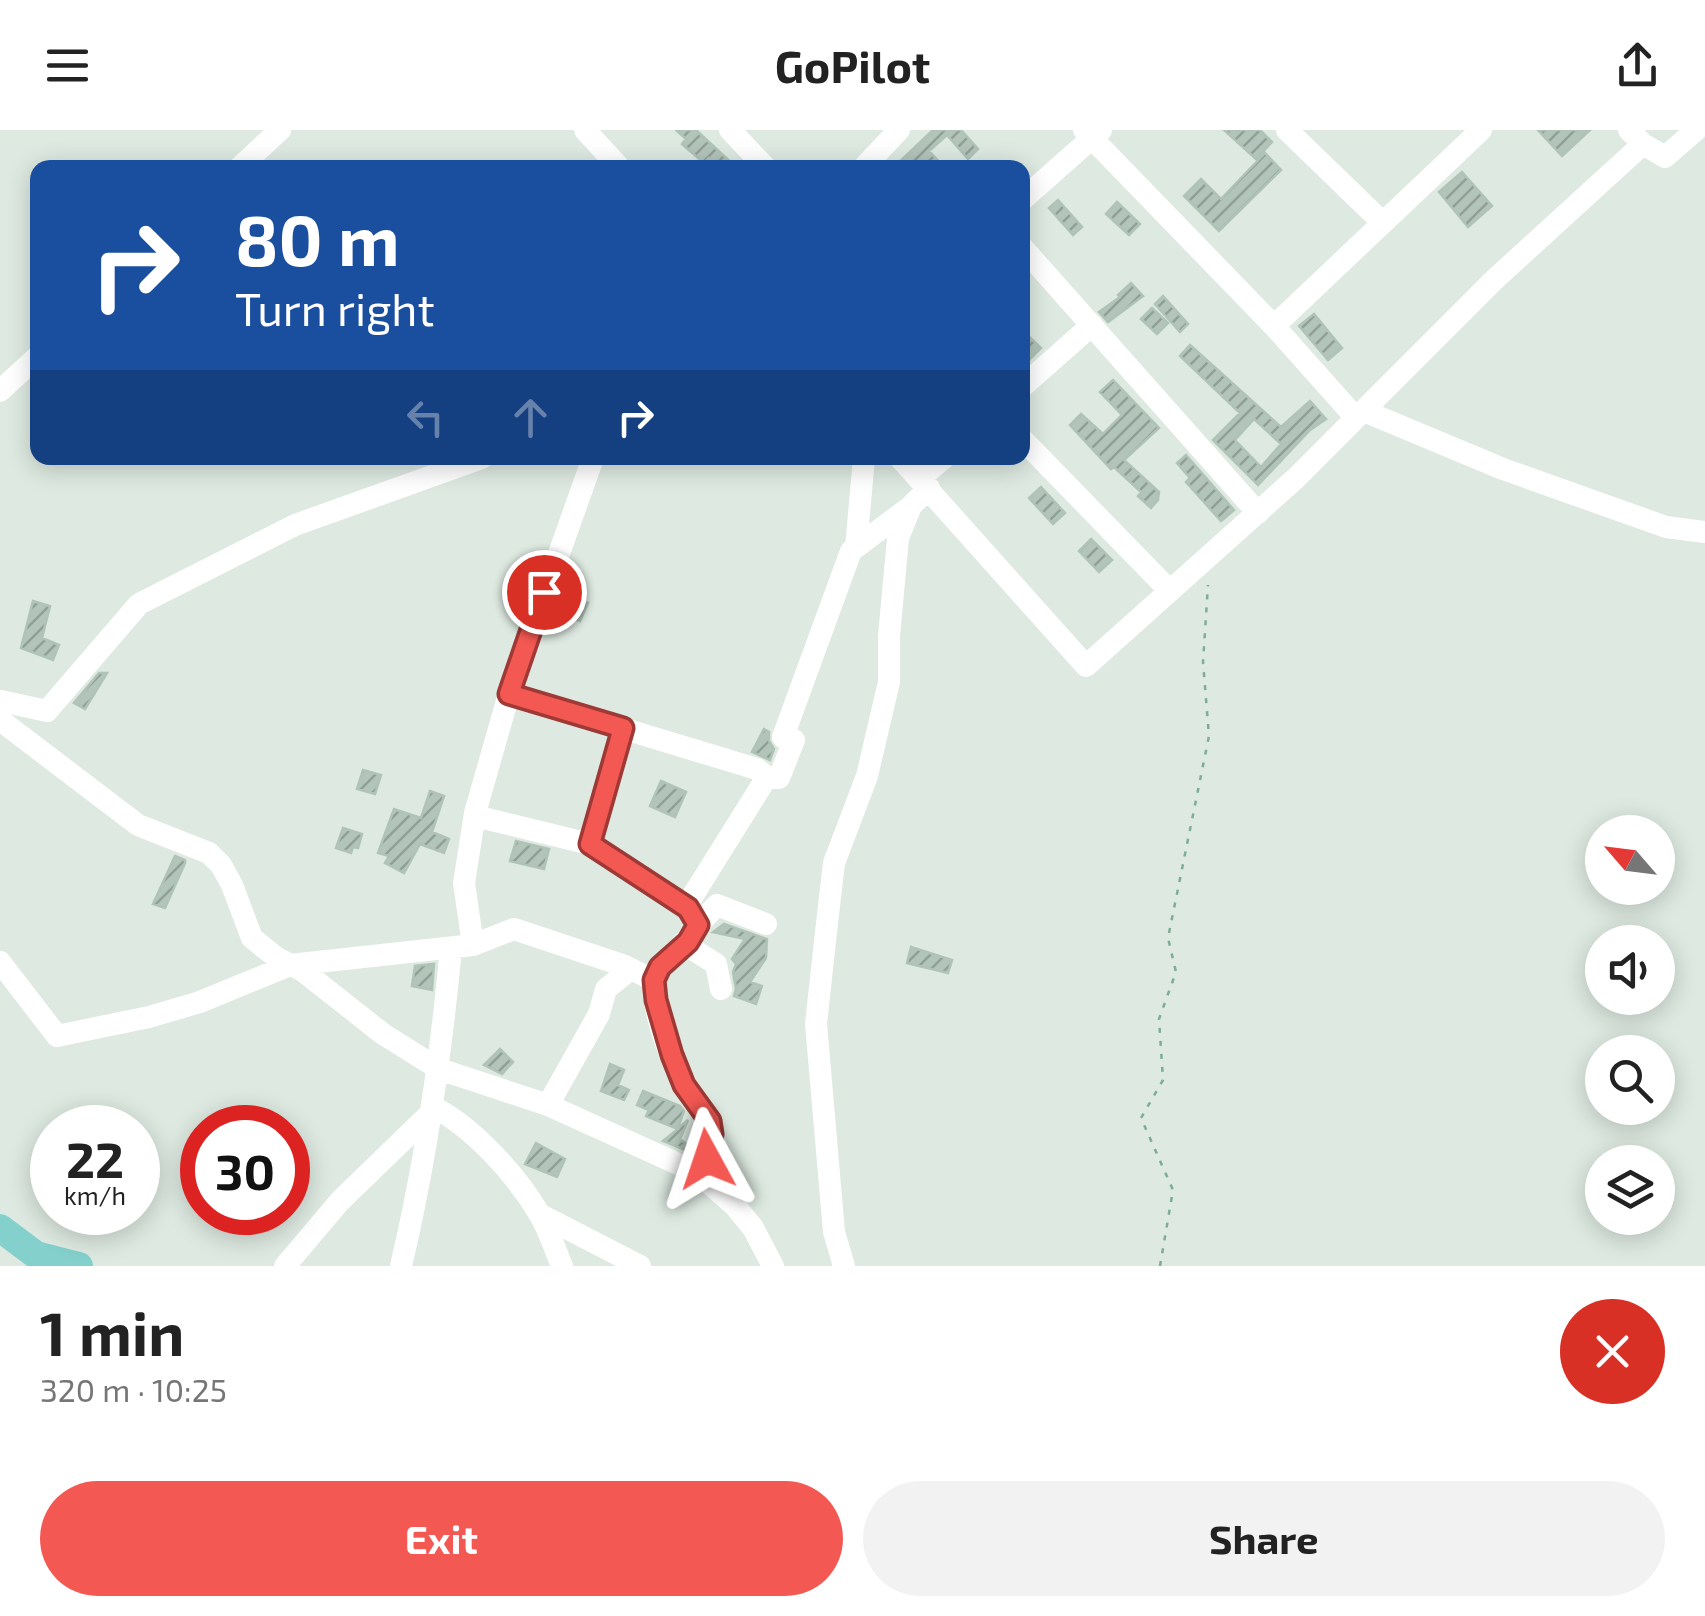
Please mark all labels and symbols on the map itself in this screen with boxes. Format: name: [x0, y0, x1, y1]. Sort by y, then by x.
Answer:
pin: [502, 550, 587, 635]
north arrow: [1585, 815, 1675, 905]
speed limit sign: 30: [180, 1105, 310, 1235]
position arrow: [655, 1107, 759, 1211]

